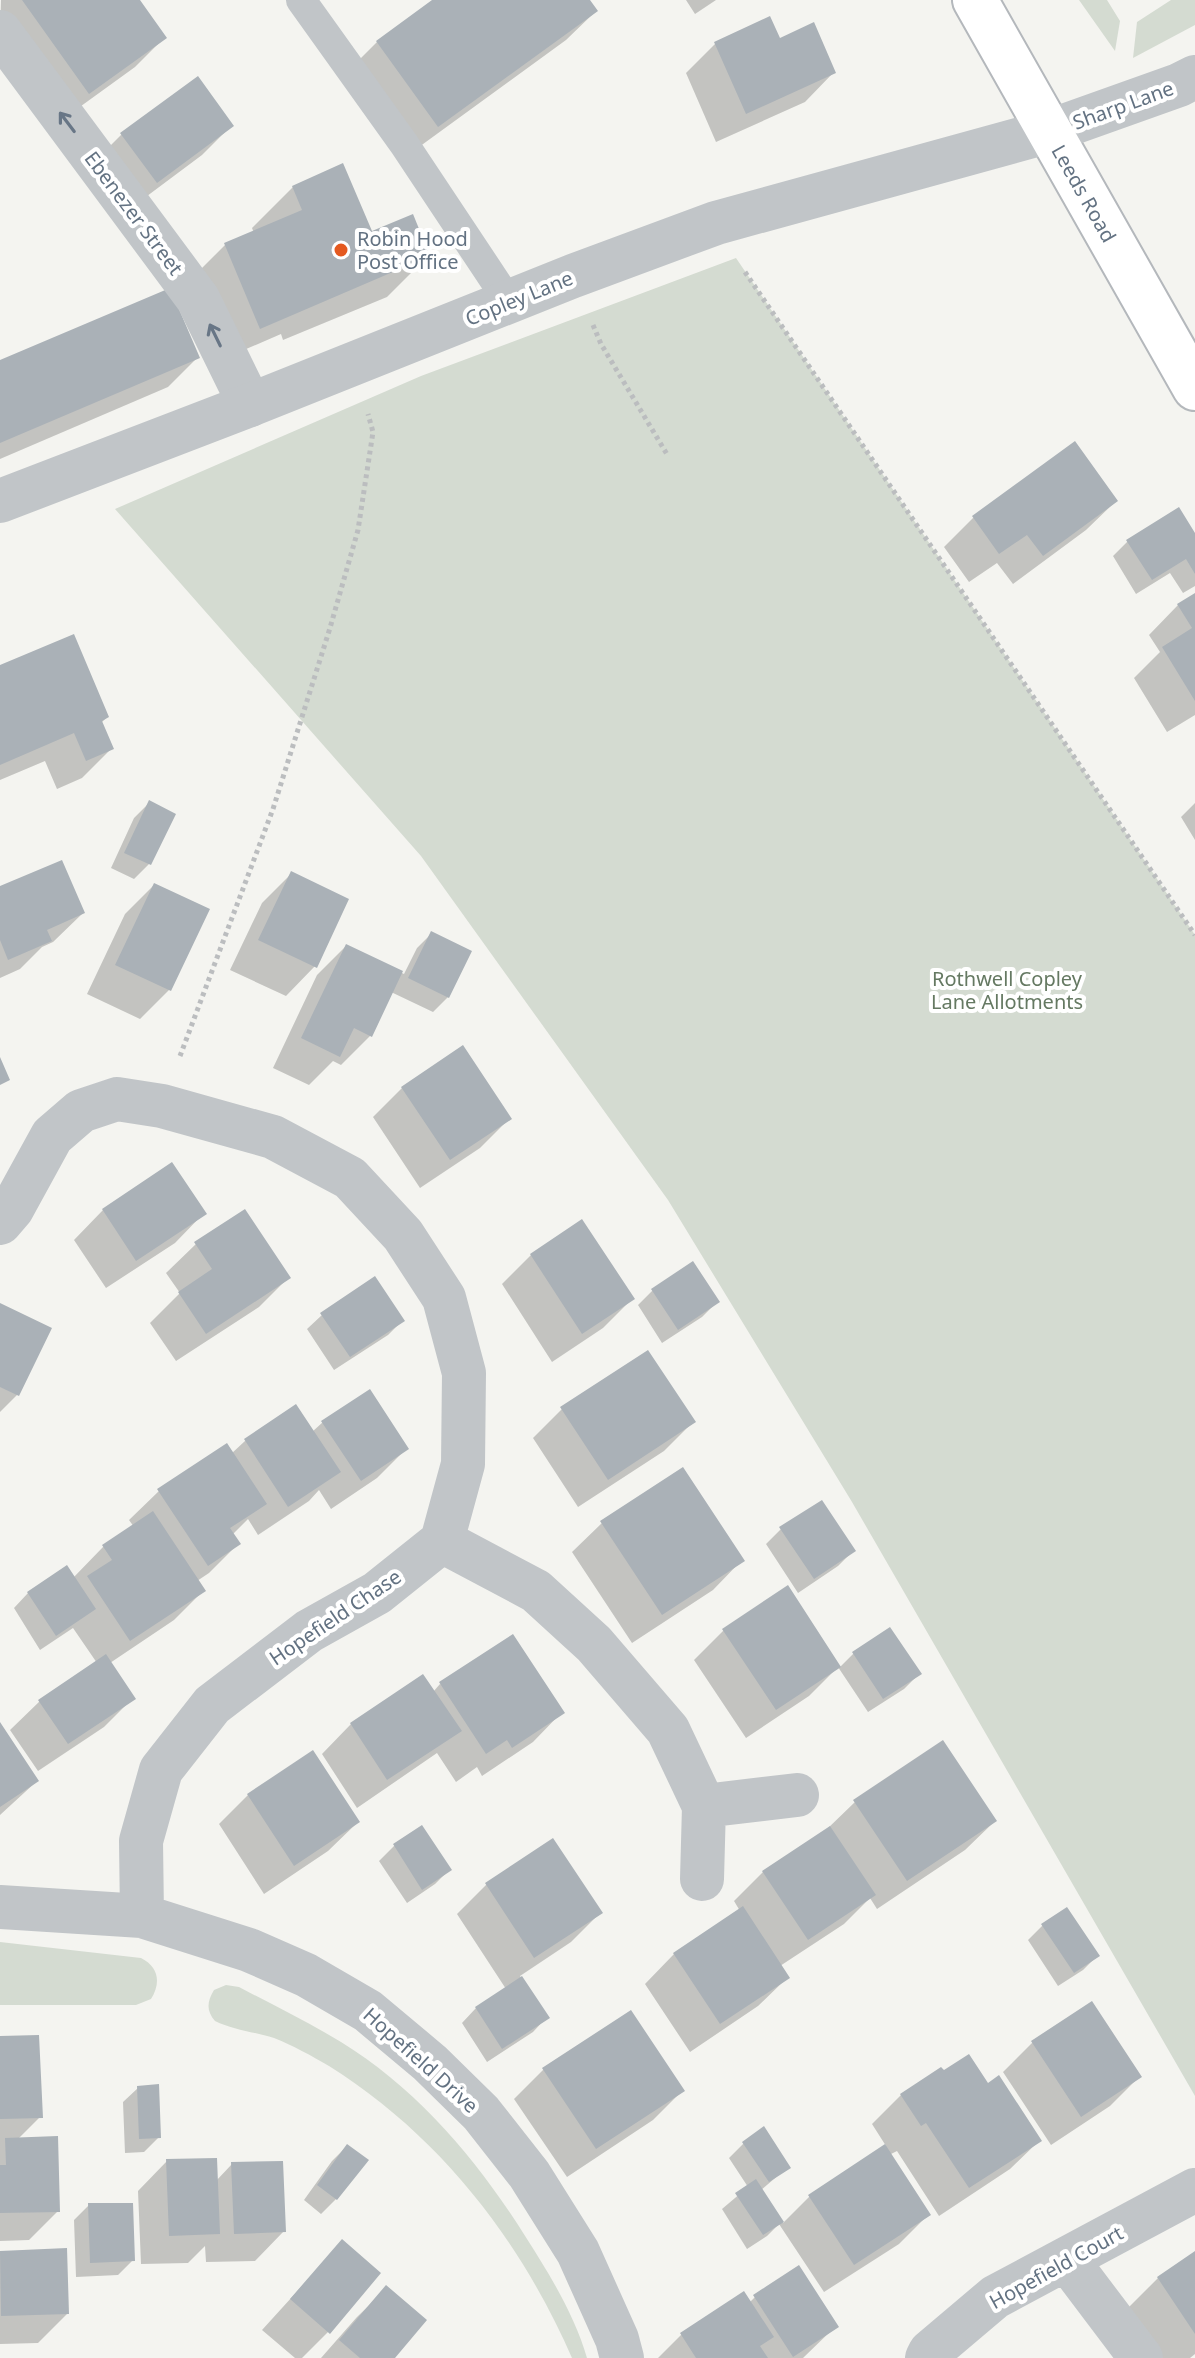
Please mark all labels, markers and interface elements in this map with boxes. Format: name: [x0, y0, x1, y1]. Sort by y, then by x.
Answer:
street label: Sharp Lane: [1069, 74, 1177, 136]
one-way arrow: [59, 112, 75, 134]
street label: Leeds Road: [1046, 139, 1123, 247]
street label: Ebenezer Street: [79, 146, 189, 280]
place label: Robin Hood Post Office: [357, 225, 468, 275]
marker: Robin Hood Post Office: [332, 241, 350, 259]
street label: Copley Lane: [461, 264, 577, 332]
one-way arrow: [207, 324, 223, 348]
park label: Rothwell Copley Lane Allotments: [931, 965, 1083, 1015]
street label: Hopefield Chase: [264, 1563, 406, 1671]
street label: Hopefield Drive: [358, 2001, 484, 2119]
street label: Hopefield Court: [984, 2219, 1128, 2315]

